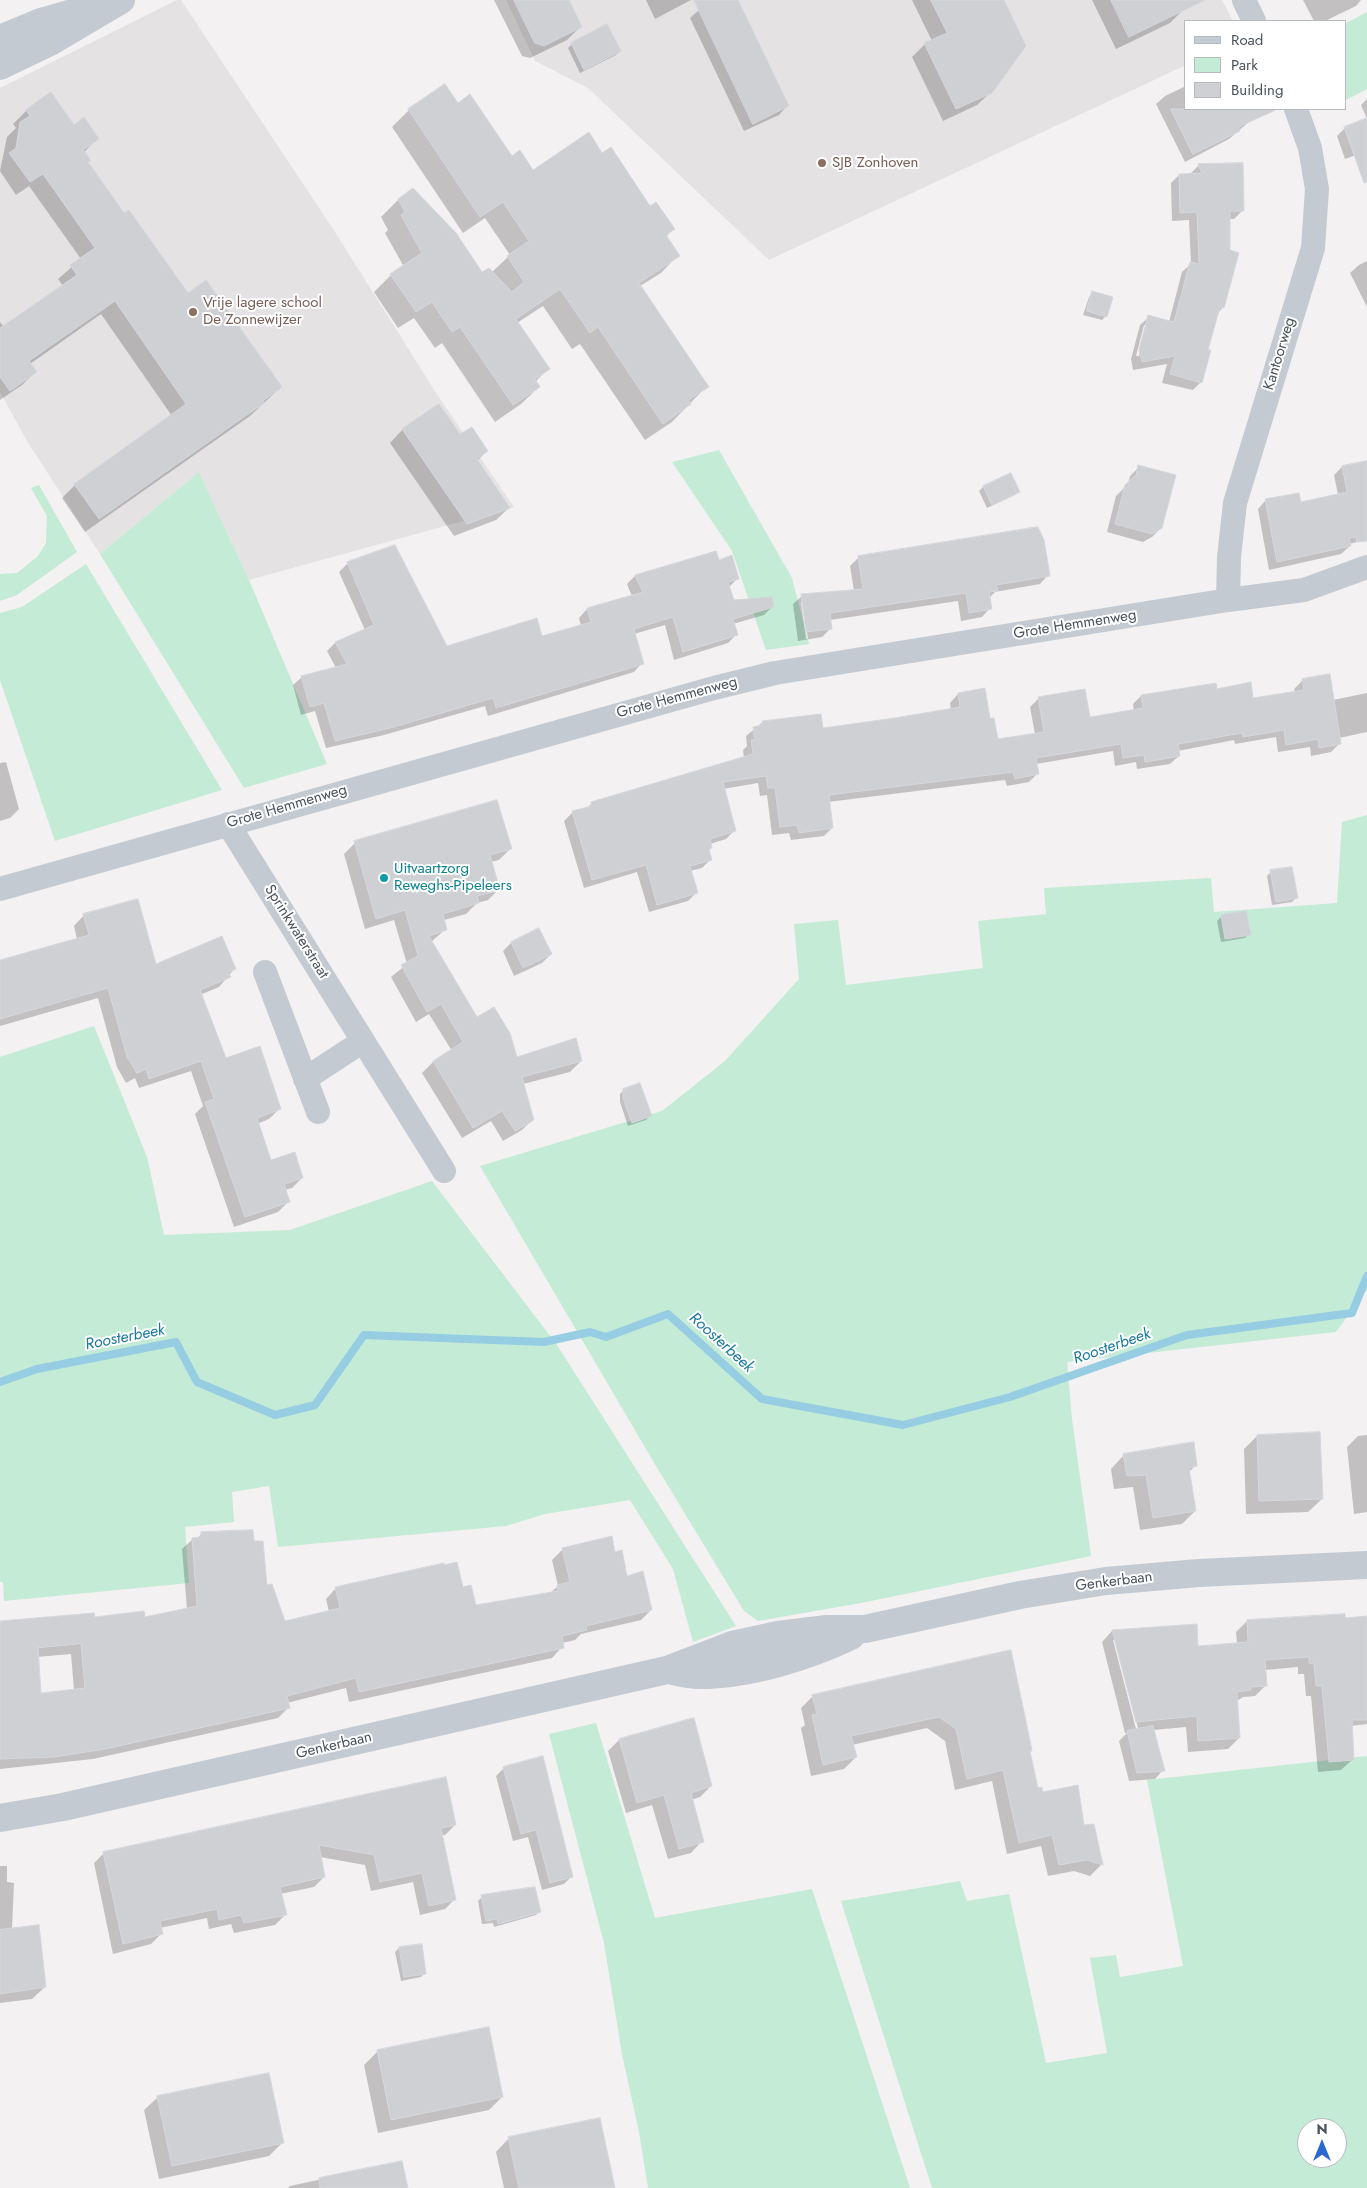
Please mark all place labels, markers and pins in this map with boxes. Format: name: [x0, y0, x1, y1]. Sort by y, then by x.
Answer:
place label: SJB Zonhoven: [832, 154, 918, 172]
marker: SJB Zonhoven: [816, 157, 828, 169]
place label: Vrije lagere school De Zonnewijzer: [203, 294, 322, 329]
marker: Vrije lagere school De Zonnewijzer: [187, 306, 199, 318]
place label: Uitvaartzorg Reweghs-Pipeleers: [394, 860, 512, 895]
marker: Uitvaartzorg Reweghs-Pipeleers: [378, 872, 390, 884]

